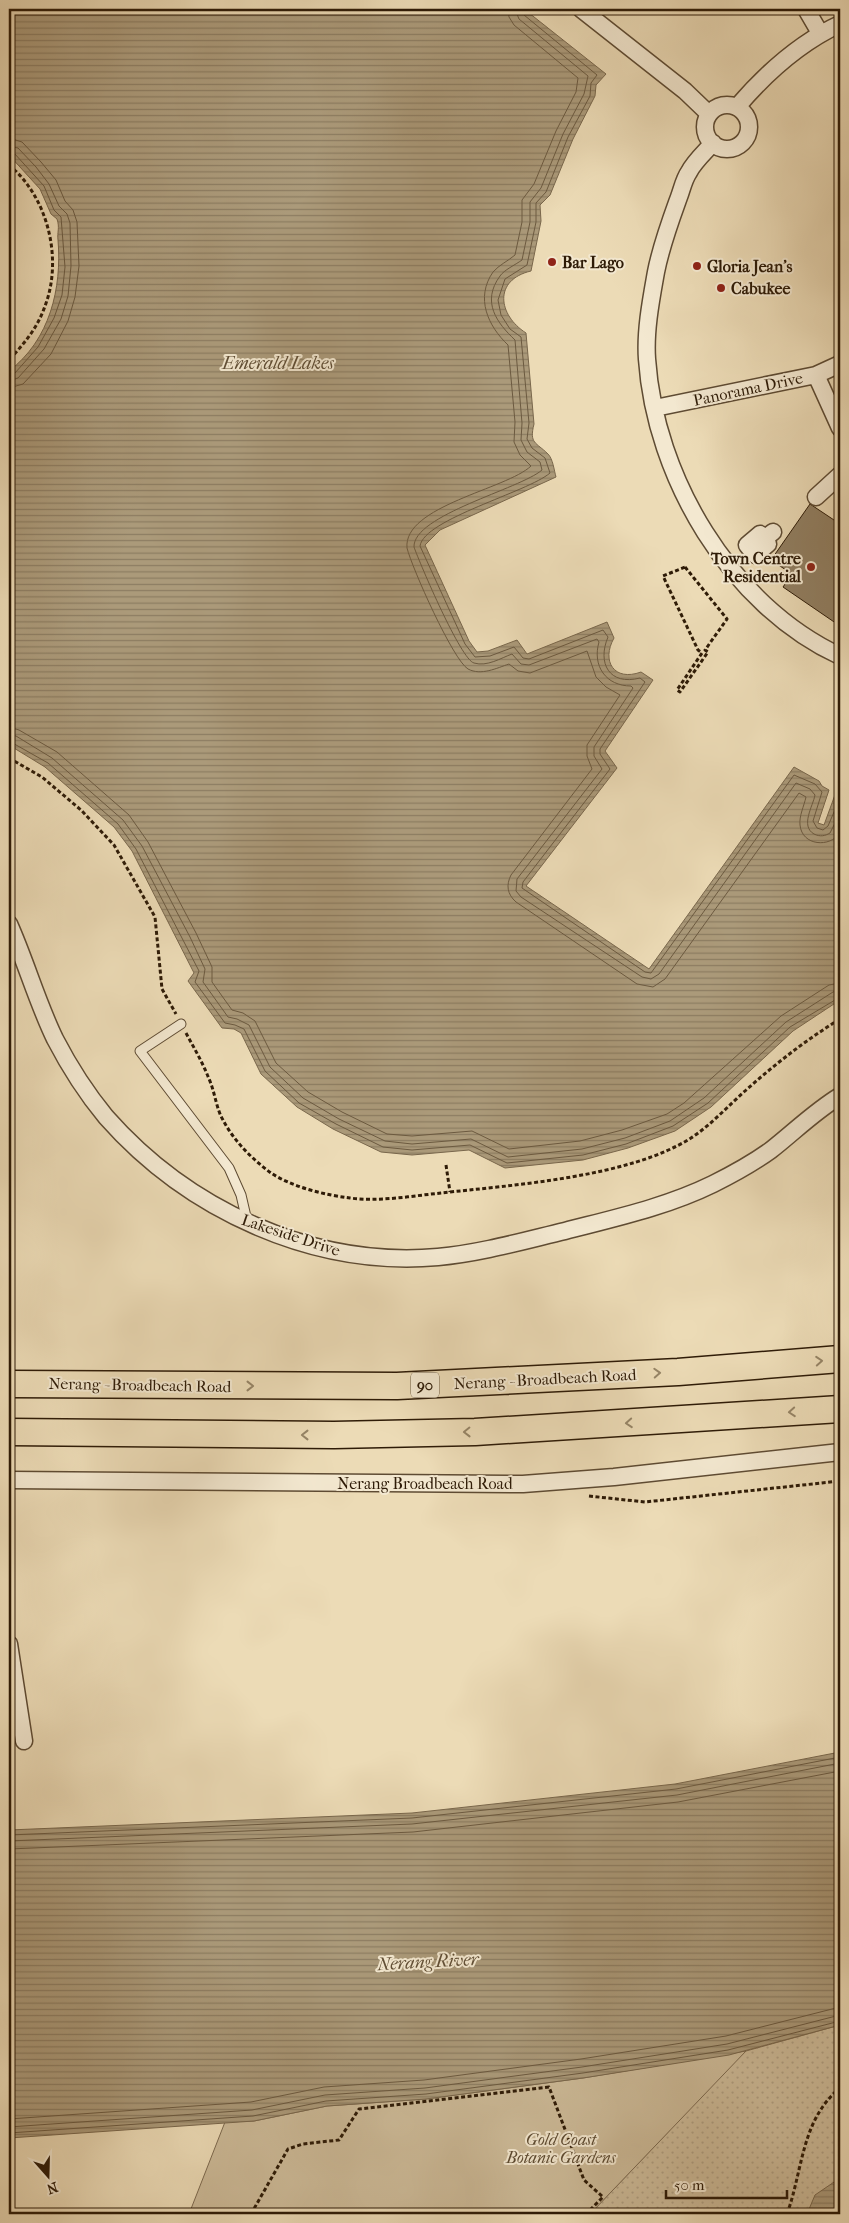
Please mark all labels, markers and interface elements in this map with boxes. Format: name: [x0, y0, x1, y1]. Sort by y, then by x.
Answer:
place label: Bar Lago: [562, 253, 624, 273]
marker: Bar Lago: [546, 256, 558, 268]
place label: Gloria Jean's: [707, 257, 793, 277]
marker: Gloria Jean's: [691, 260, 703, 272]
place label: Cabukee: [731, 279, 790, 298]
marker: Cabukee: [715, 282, 727, 294]
water label: Emerald Lakes: [221, 353, 334, 374]
street label: Panorama Drive: [691, 368, 805, 410]
place label: Town Centre Residential: [710, 549, 802, 586]
marker: Town Centre Residential: [805, 561, 817, 573]
street label: Lakeside Drive: [239, 1210, 343, 1260]
one-way arrow: [815, 1356, 823, 1367]
street label: Nerang - Broadbeach Road: [453, 1365, 637, 1393]
one-way arrow: [653, 1368, 661, 1379]
road number: 90: [411, 1372, 439, 1398]
street label: Nerang - Broadbeach Road: [48, 1374, 232, 1396]
one-way arrow: [246, 1381, 254, 1391]
one-way arrow: [787, 1406, 795, 1417]
one-way arrow: [625, 1418, 633, 1429]
one-way arrow: [463, 1427, 471, 1437]
one-way arrow: [301, 1430, 308, 1440]
street label: Nerang Broadbeach Road: [337, 1474, 513, 1493]
water label: Nerang River: [376, 1949, 481, 1975]
park label: Gold Coast Botanic Gardens: [505, 2130, 617, 2167]
north arrow: [22, 2150, 72, 2200]
scale bar: [666, 2168, 788, 2200]
text: 50 m: [674, 2176, 705, 2194]
text: N: [44, 2178, 60, 2198]

